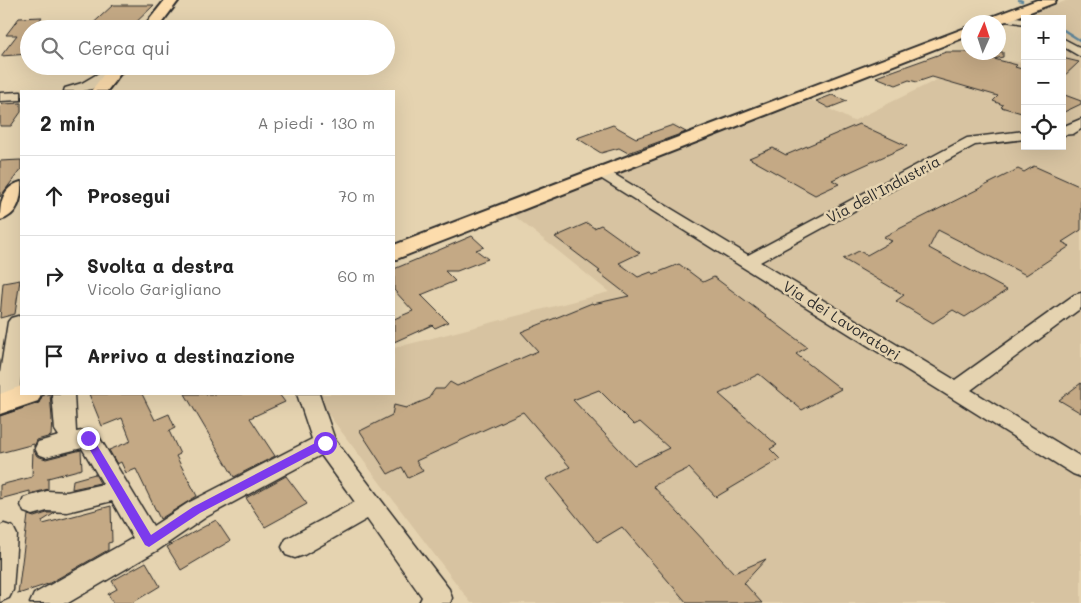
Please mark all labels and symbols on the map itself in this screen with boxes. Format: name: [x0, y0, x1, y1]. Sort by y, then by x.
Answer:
north arrow: [961, 15, 1006, 60]
street label: Via dell'Industria: [823, 151, 943, 227]
street label: Via dei Lavoratori: [779, 276, 905, 364]
route end: [77, 427, 100, 450]
route start: [314, 432, 337, 455]

